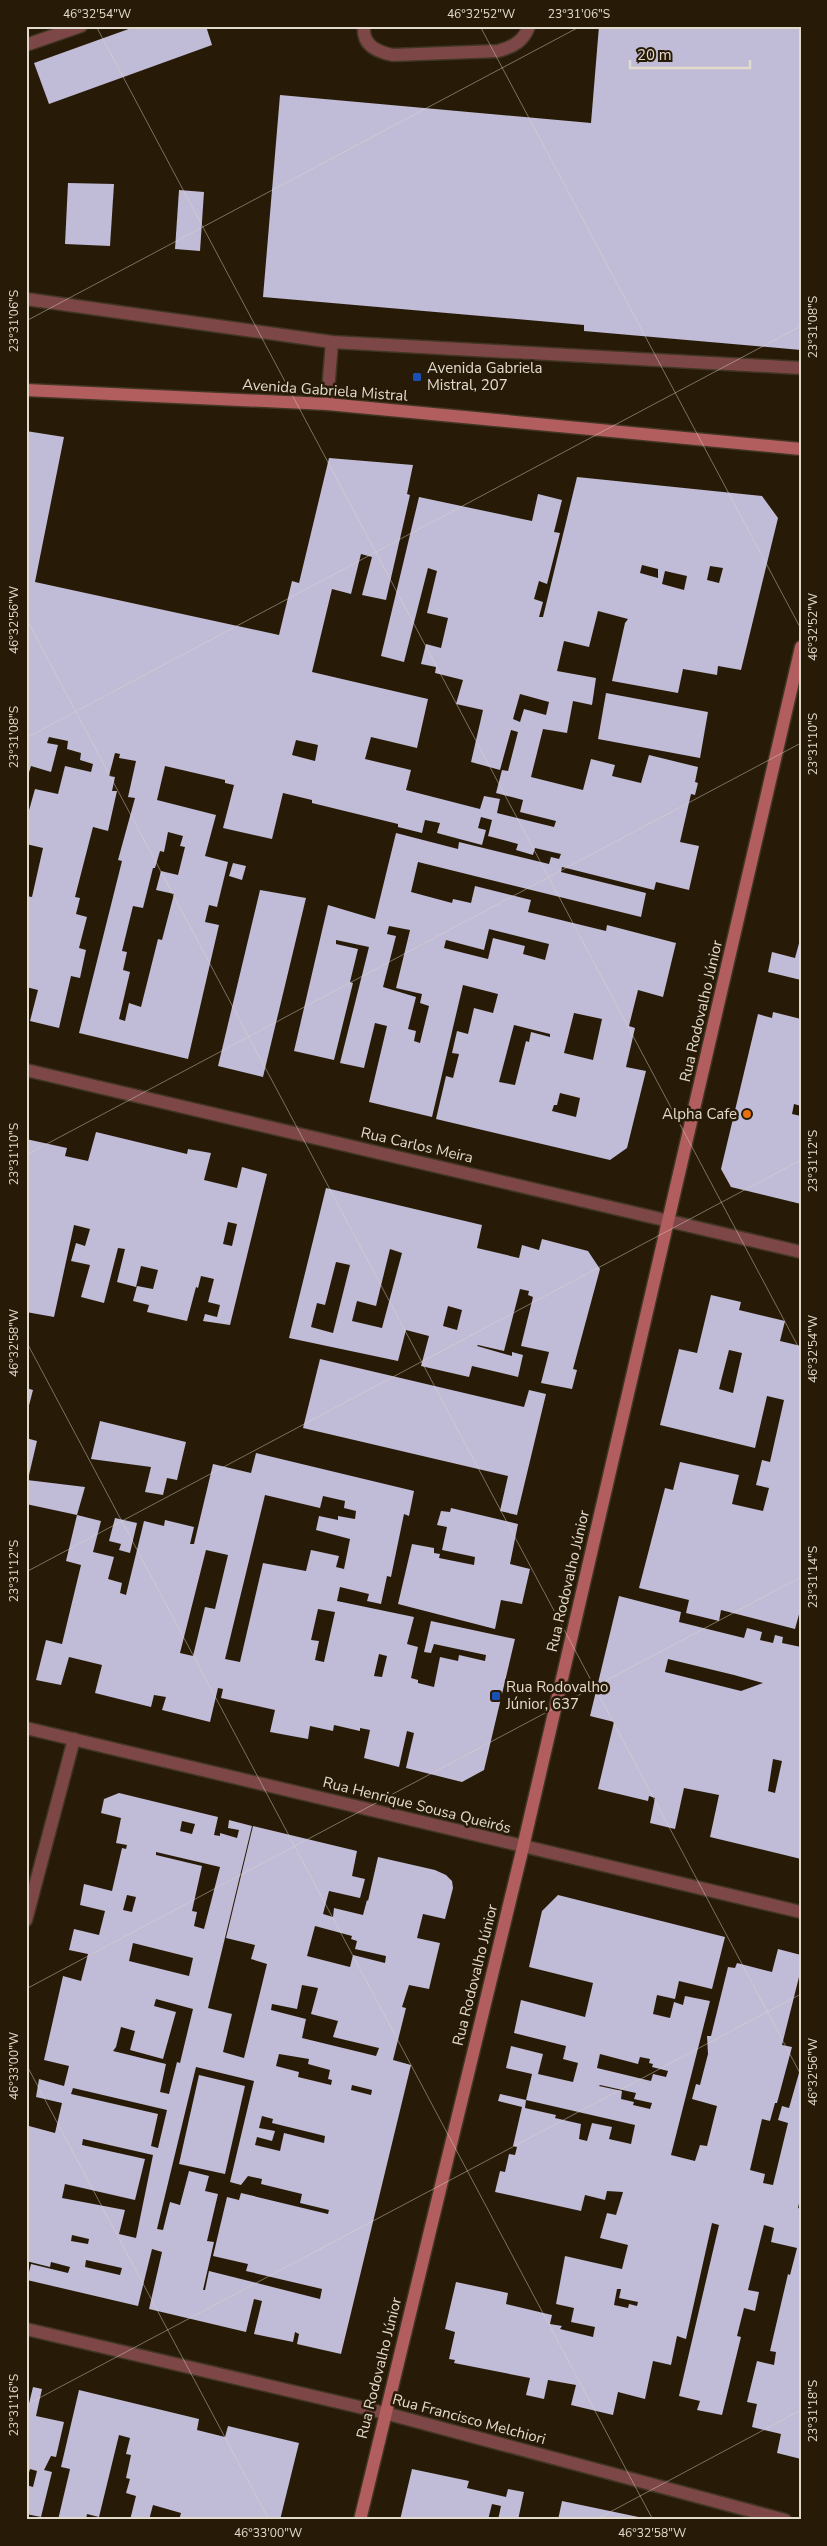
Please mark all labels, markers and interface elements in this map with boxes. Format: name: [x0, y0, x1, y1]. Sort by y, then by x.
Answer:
text: 46°32'54"W: [63, 6, 131, 22]
text: 46°32'52"W: [447, 6, 515, 22]
text: 23°31'06"S: [548, 6, 610, 22]
scale bar: [630, 38, 750, 70]
text: 20 m: [637, 45, 672, 65]
text: 23°31'06"S: [6, 290, 22, 352]
text: 23°31'08"S: [805, 296, 821, 358]
place label: Avenida Gabriela Mistral, 207: [427, 358, 543, 395]
marker: Avenida Gabriela Mistral, 207: [411, 371, 423, 383]
street label: Avenida Gabriela Mistral: [242, 374, 409, 406]
text: 46°32'56"W: [6, 586, 22, 654]
text: 46°32'52"W: [805, 593, 821, 661]
text: 23°31'08"S: [6, 706, 22, 768]
text: 23°31'10"S: [805, 713, 821, 775]
street label: Rua Rodovalho Júnior: [675, 937, 727, 1084]
place label: Alpha Cafe: [662, 1104, 737, 1124]
marker: Alpha Cafe: [741, 1108, 753, 1120]
street label: Rua Carlos Meira: [359, 1122, 475, 1168]
text: 23°31'10"S: [6, 1123, 22, 1185]
text: 23°31'12"S: [805, 1130, 821, 1192]
text: 46°32'58"W: [6, 1309, 22, 1377]
text: 46°32'54"W: [805, 1315, 821, 1383]
street label: Rua Rodovalho Júnior: [542, 1507, 594, 1654]
text: 23°31'12"S: [6, 1540, 22, 1602]
text: 23°31'14"S: [805, 1546, 821, 1608]
place label: Rua Rodovalho Júnior, 637: [505, 1677, 608, 1714]
marker: Rua Rodovalho Júnior, 637: [490, 1690, 502, 1702]
street label: Rua Henrique Sousa Queirós: [321, 1772, 513, 1838]
street label: Rua Rodovalho Júnior: [448, 1902, 502, 2048]
text: 46°33'00"W: [6, 2032, 22, 2100]
text: 46°32'56"W: [805, 2038, 821, 2106]
street label: Rua Rodovalho Júnior: [352, 2295, 406, 2441]
text: 23°31'16"S: [6, 2374, 22, 2436]
text: 23°31'18"S: [805, 2380, 821, 2442]
street label: Rua Francisco Melchiori: [390, 2389, 548, 2449]
text: 46°33'00"W: [234, 2525, 302, 2541]
text: 46°32'58"W: [618, 2525, 686, 2541]

